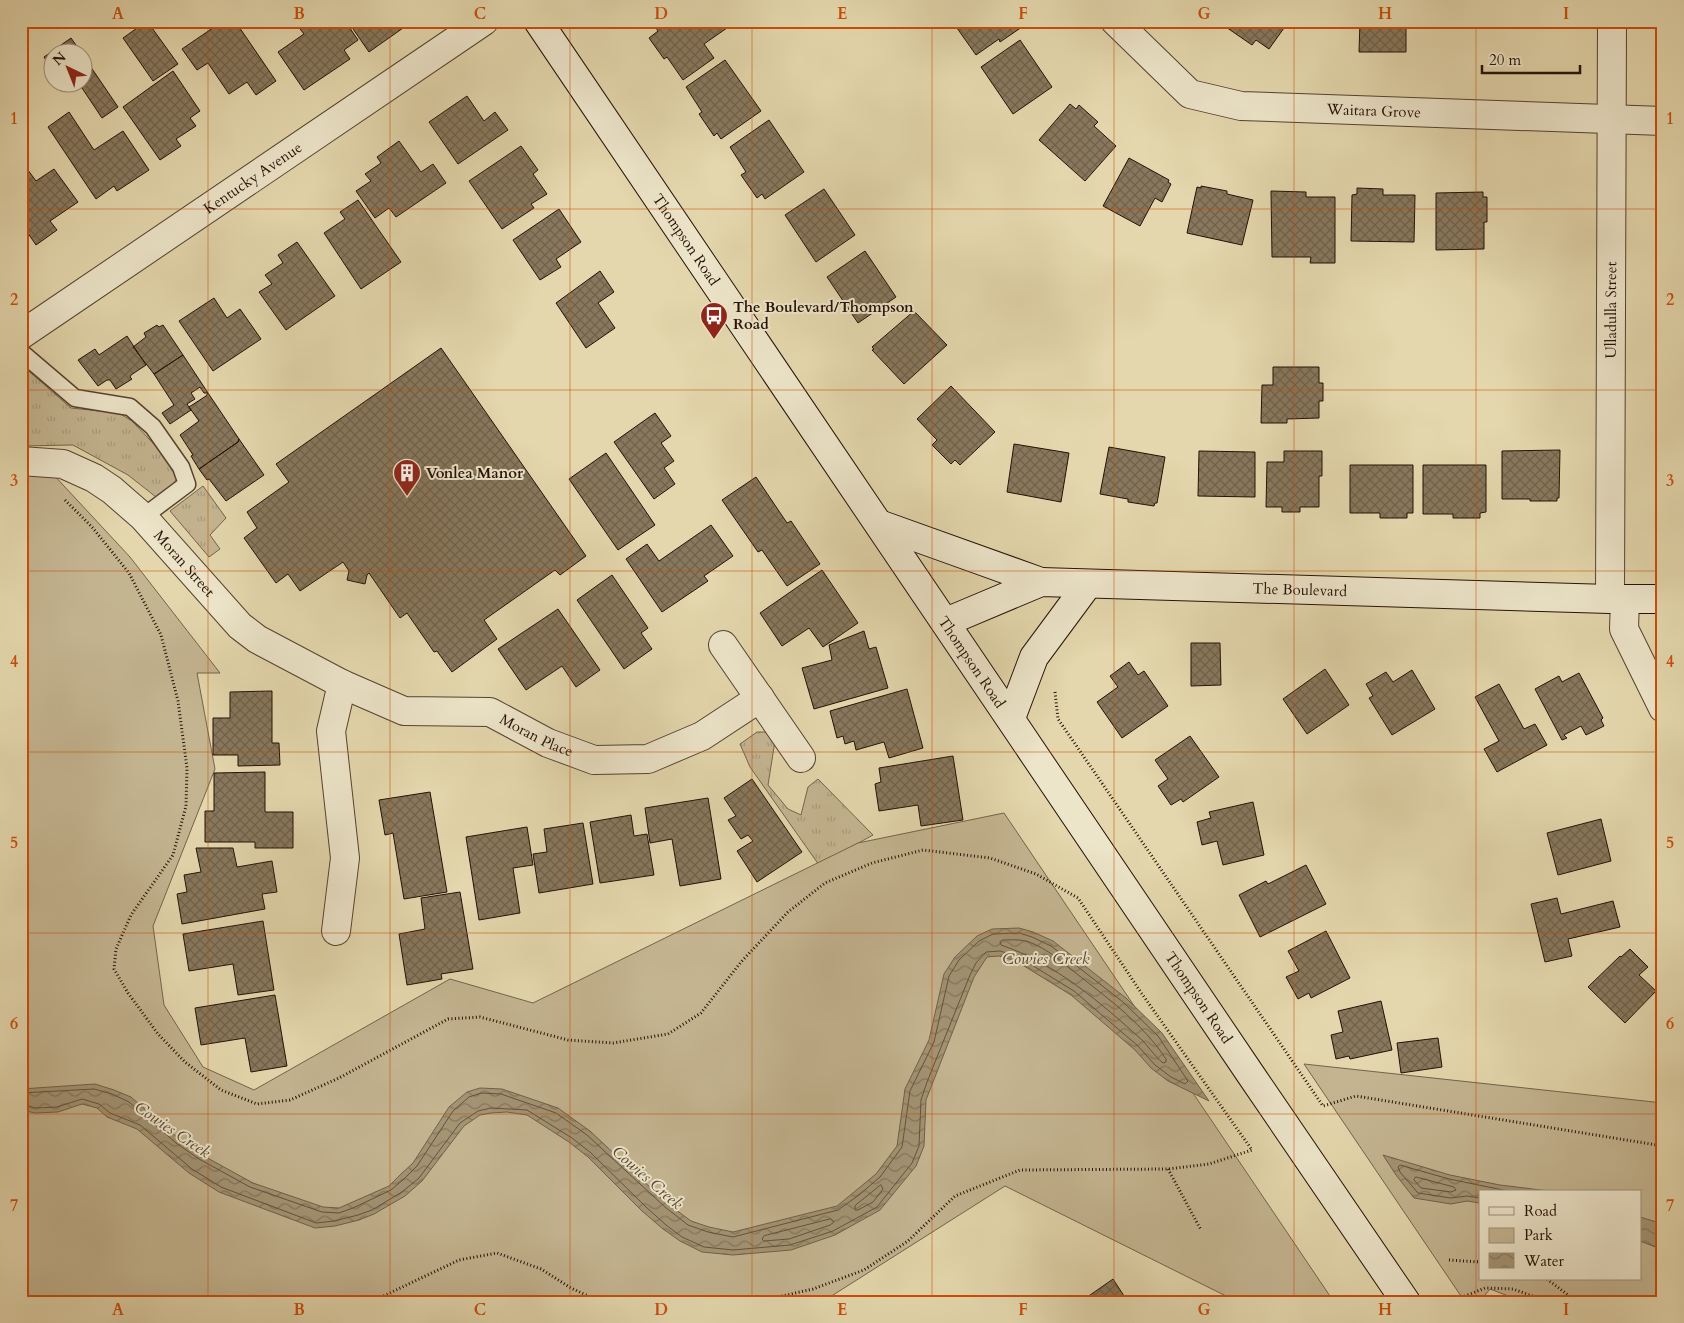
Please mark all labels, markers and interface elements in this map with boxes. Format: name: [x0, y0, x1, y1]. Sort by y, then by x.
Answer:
text: A: [112, 3, 124, 25]
text: B: [293, 3, 305, 25]
text: C: [474, 3, 486, 25]
text: D: [654, 3, 668, 25]
text: E: [837, 3, 847, 25]
text: F: [1018, 3, 1028, 25]
text: G: [1197, 3, 1211, 25]
text: H: [1378, 3, 1392, 25]
text: I: [1563, 3, 1569, 25]
north arrow: [42, 42, 92, 92]
scale bar: [1482, 42, 1579, 74]
text: N: [49, 48, 70, 70]
text: 20 m: [1489, 50, 1521, 70]
street label: Waitara Grove: [1325, 99, 1422, 122]
text: 1: [10, 108, 18, 130]
text: 1: [1666, 108, 1674, 130]
street label: Kentucky Avenue: [200, 137, 306, 218]
street label: Thompson Road: [648, 190, 724, 289]
street label: Ulladulla Street: [1601, 261, 1621, 358]
text: 2: [10, 289, 18, 311]
text: 2: [1666, 289, 1674, 311]
place label: The Boulevard/Thompson Road: [733, 297, 914, 334]
bus stop icon: The Boulevard/Thompson Road: [699, 301, 729, 340]
building icon: Vonlea Manor: [392, 458, 422, 497]
place label: Vonlea Manor: [426, 463, 524, 483]
text: 3: [10, 470, 18, 492]
text: 3: [1666, 470, 1674, 492]
street label: Moran Street: [149, 526, 220, 601]
street label: The Boulevard: [1252, 578, 1348, 601]
street label: Thompson Road: [933, 612, 1010, 712]
text: 4: [10, 651, 18, 673]
text: 4: [1666, 651, 1674, 673]
street label: Moran Place: [496, 709, 576, 761]
text: 5: [10, 832, 18, 854]
text: 5: [1666, 832, 1674, 854]
water label: Cowies Creek: [1002, 948, 1090, 970]
street label: Thompson Road: [1160, 948, 1237, 1047]
text: 6: [10, 1013, 18, 1035]
text: 6: [1666, 1013, 1674, 1035]
water label: Cowies Creek: [130, 1096, 215, 1163]
water label: Cowies Creek: [607, 1141, 688, 1215]
legend: [1479, 1190, 1642, 1280]
text: 7: [10, 1195, 18, 1217]
text: 7: [1666, 1195, 1674, 1217]
text: Road: [1524, 1201, 1557, 1221]
text: Park: [1524, 1225, 1553, 1245]
text: Water: [1523, 1251, 1565, 1271]
text: A: [112, 1299, 124, 1321]
text: B: [293, 1299, 305, 1321]
text: C: [474, 1299, 486, 1321]
text: D: [654, 1299, 668, 1321]
text: E: [837, 1299, 847, 1321]
text: F: [1018, 1299, 1028, 1321]
text: G: [1197, 1299, 1211, 1321]
text: H: [1378, 1299, 1392, 1321]
text: I: [1563, 1299, 1569, 1321]

